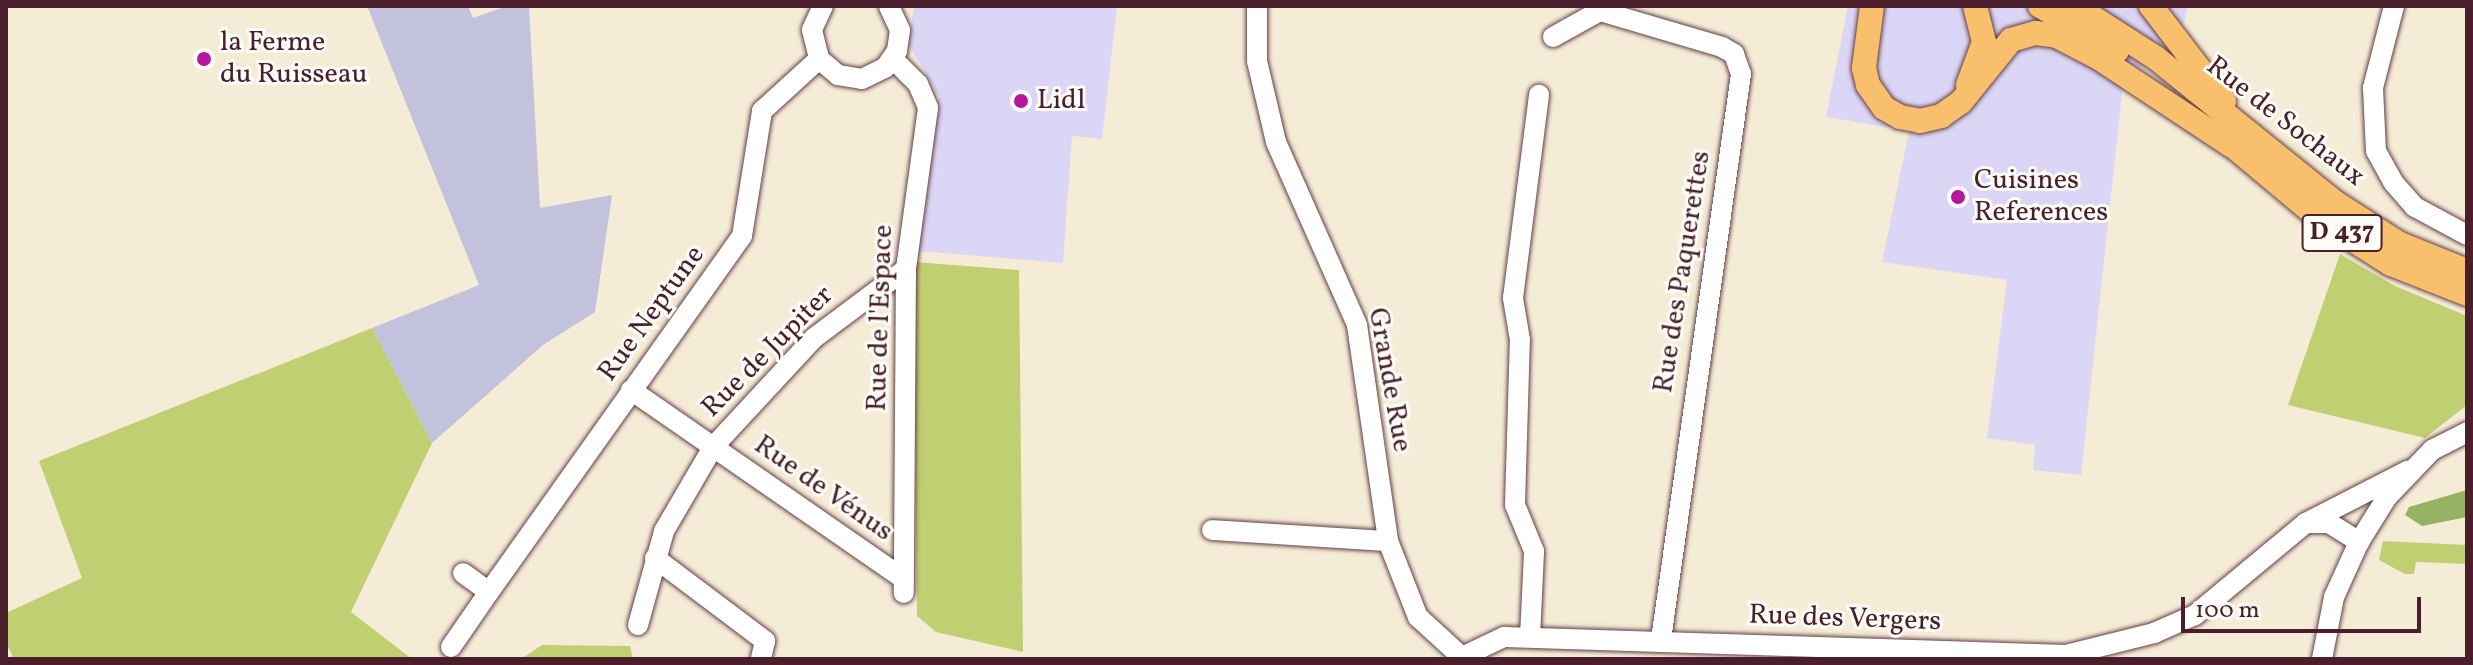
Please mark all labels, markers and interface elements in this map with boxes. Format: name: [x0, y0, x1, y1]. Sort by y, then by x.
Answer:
place label: la Ferme du Ruisseau: [220, 26, 368, 92]
marker: la Ferme du Ruisseau: [195, 50, 213, 68]
street label: Rue de Sochaux: [2199, 50, 2371, 194]
place label: Lidl: [1037, 84, 1085, 118]
marker: Lidl: [1012, 92, 1030, 110]
street label: Rue des Paquerettes: [1647, 149, 1719, 395]
place label: Cuisines References: [1974, 164, 2108, 230]
marker: Cuisines References: [1949, 188, 1967, 206]
road number: D 437: [2300, 211, 2384, 255]
street label: Rue de l'Espace: [861, 224, 901, 412]
street label: Rue Neptune: [592, 240, 712, 388]
street label: Rue de Jupiter: [695, 279, 841, 425]
street label: Grande Rue: [1360, 305, 1418, 455]
street label: Rue de Vénus: [747, 429, 899, 549]
scale bar: [2185, 581, 2425, 631]
text: 100 m: [2195, 594, 2260, 628]
street label: Rue des Vergers: [1748, 599, 1942, 639]

